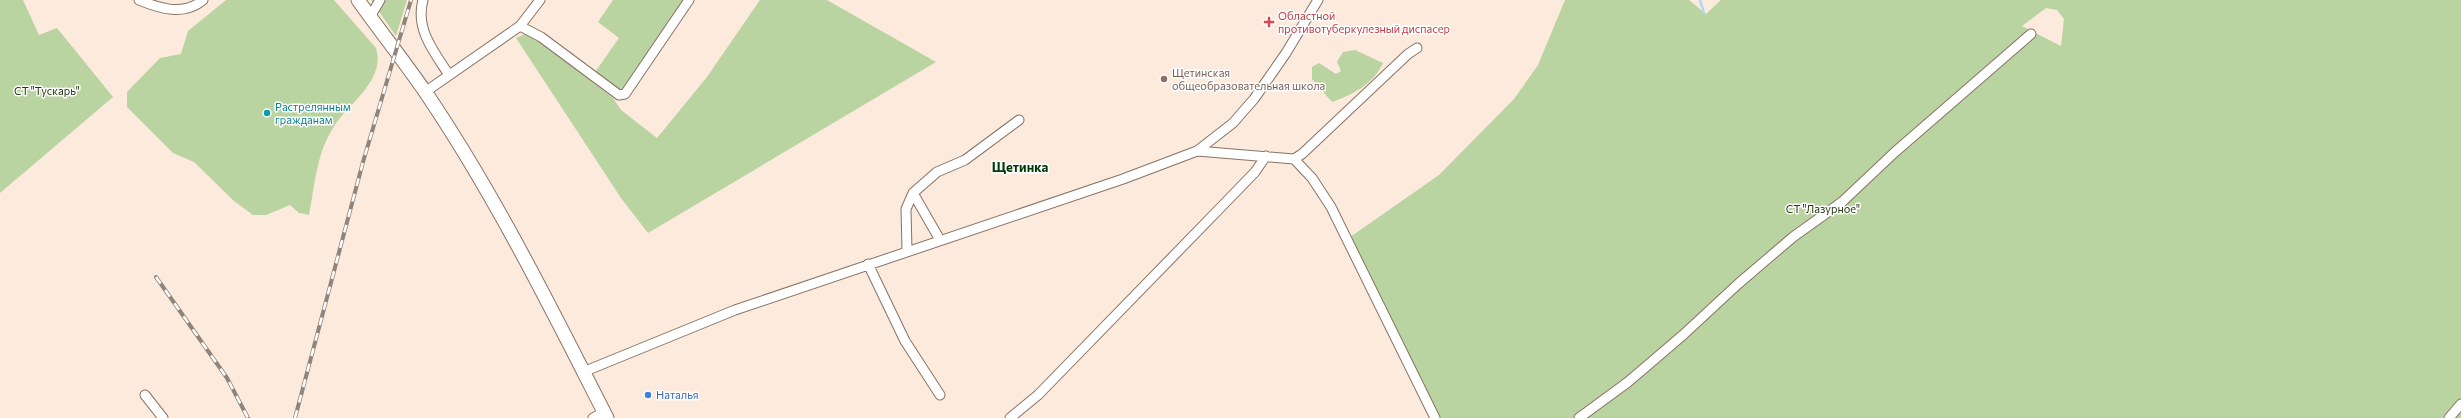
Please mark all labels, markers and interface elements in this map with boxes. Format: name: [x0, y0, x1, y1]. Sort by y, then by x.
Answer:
place label: Областной противотуберкулезный диспасер: [1278, 9, 1450, 35]
marker: Областной противотуберкулезный диспасер: [1263, 16, 1275, 28]
place label: Щетинская общеобразовательная школа: [1172, 66, 1325, 92]
marker: Щетинская общеобразовательная школа: [1159, 74, 1169, 84]
park label: СТ "Тускарь": [14, 84, 80, 97]
place label: Растрелянным гражданам: [275, 100, 351, 126]
marker: Растрелянным гражданам: [262, 108, 272, 118]
district label: Щетинка: [992, 159, 1049, 175]
park label: СТ "Лазурное": [1786, 202, 1860, 215]
place label: Наталья: [656, 388, 699, 401]
marker: Наталья: [643, 390, 653, 400]

